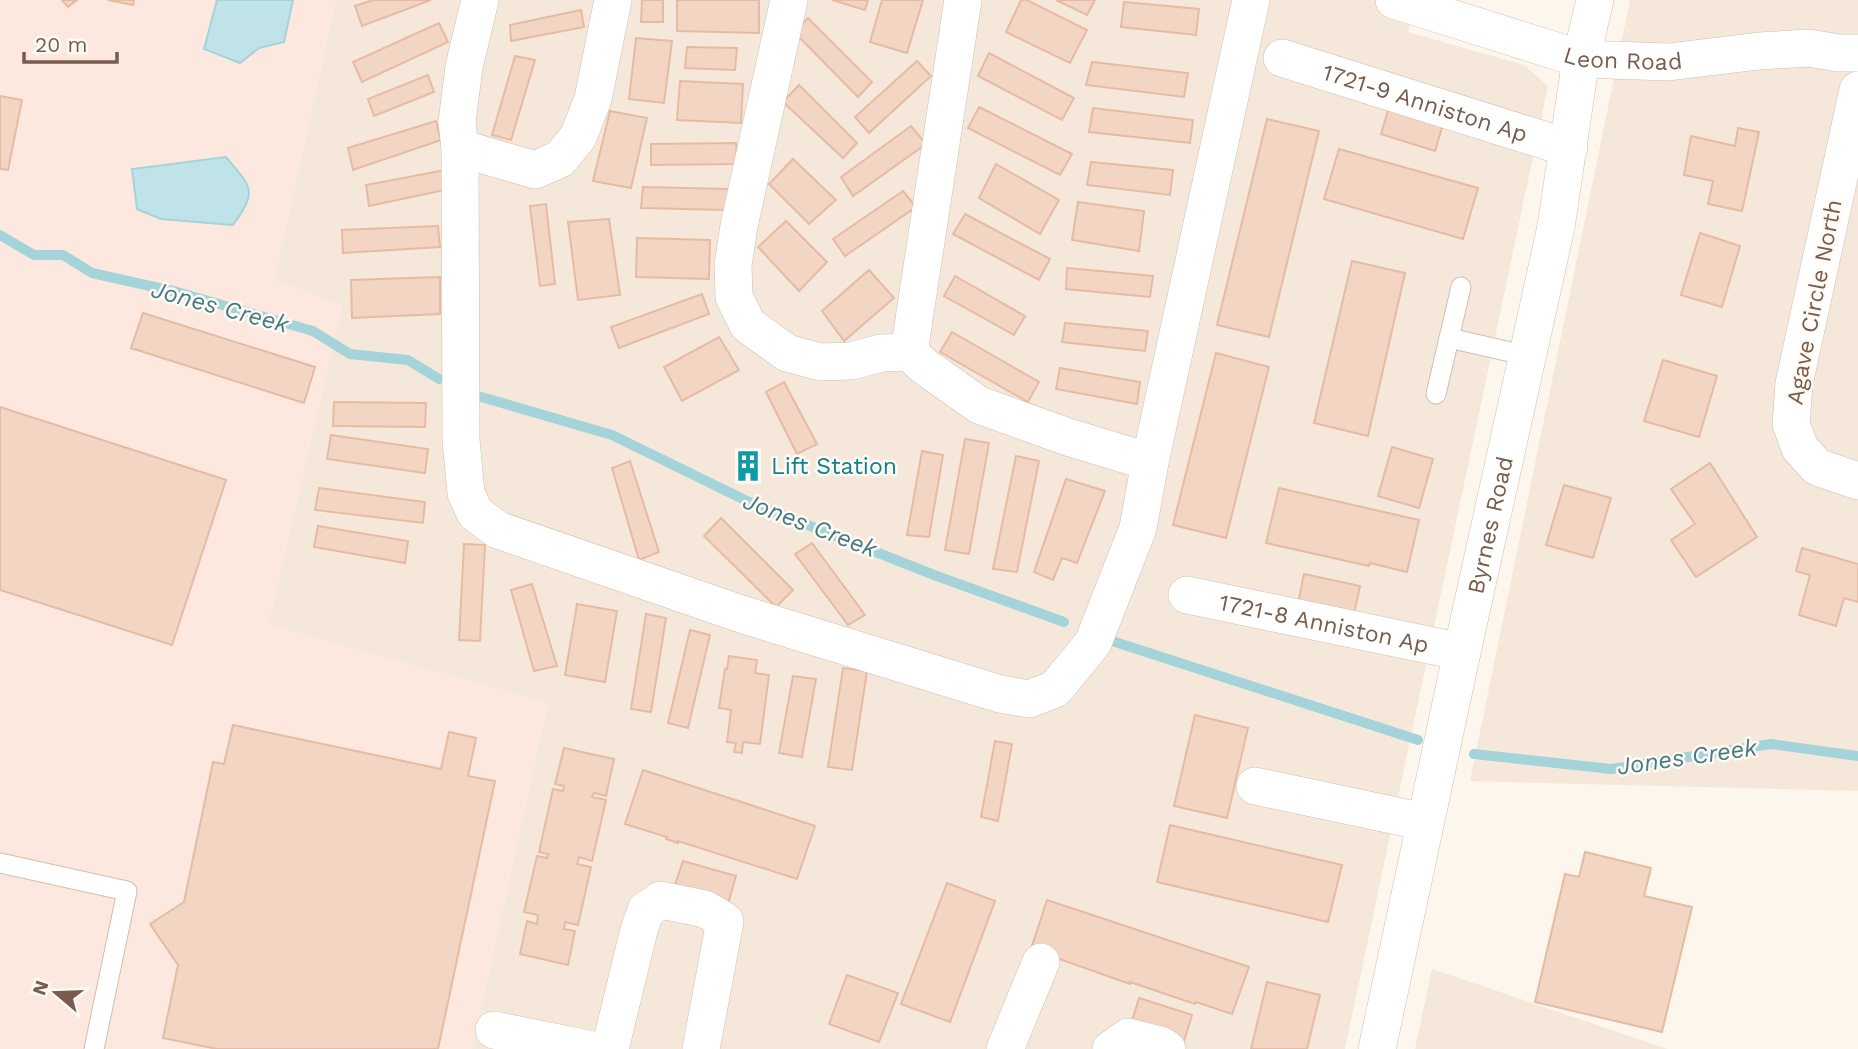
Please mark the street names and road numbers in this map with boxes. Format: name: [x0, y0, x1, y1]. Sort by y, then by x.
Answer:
street label: Leon Road: [1560, 41, 1684, 76]
street label: 1721-9 Anniston Ap: [1319, 59, 1531, 148]
street label: Agave Circle North: [1781, 197, 1848, 407]
street label: Byrnes Road: [1462, 454, 1519, 596]
street label: 1721-8 Anniston Ap: [1217, 589, 1431, 659]

